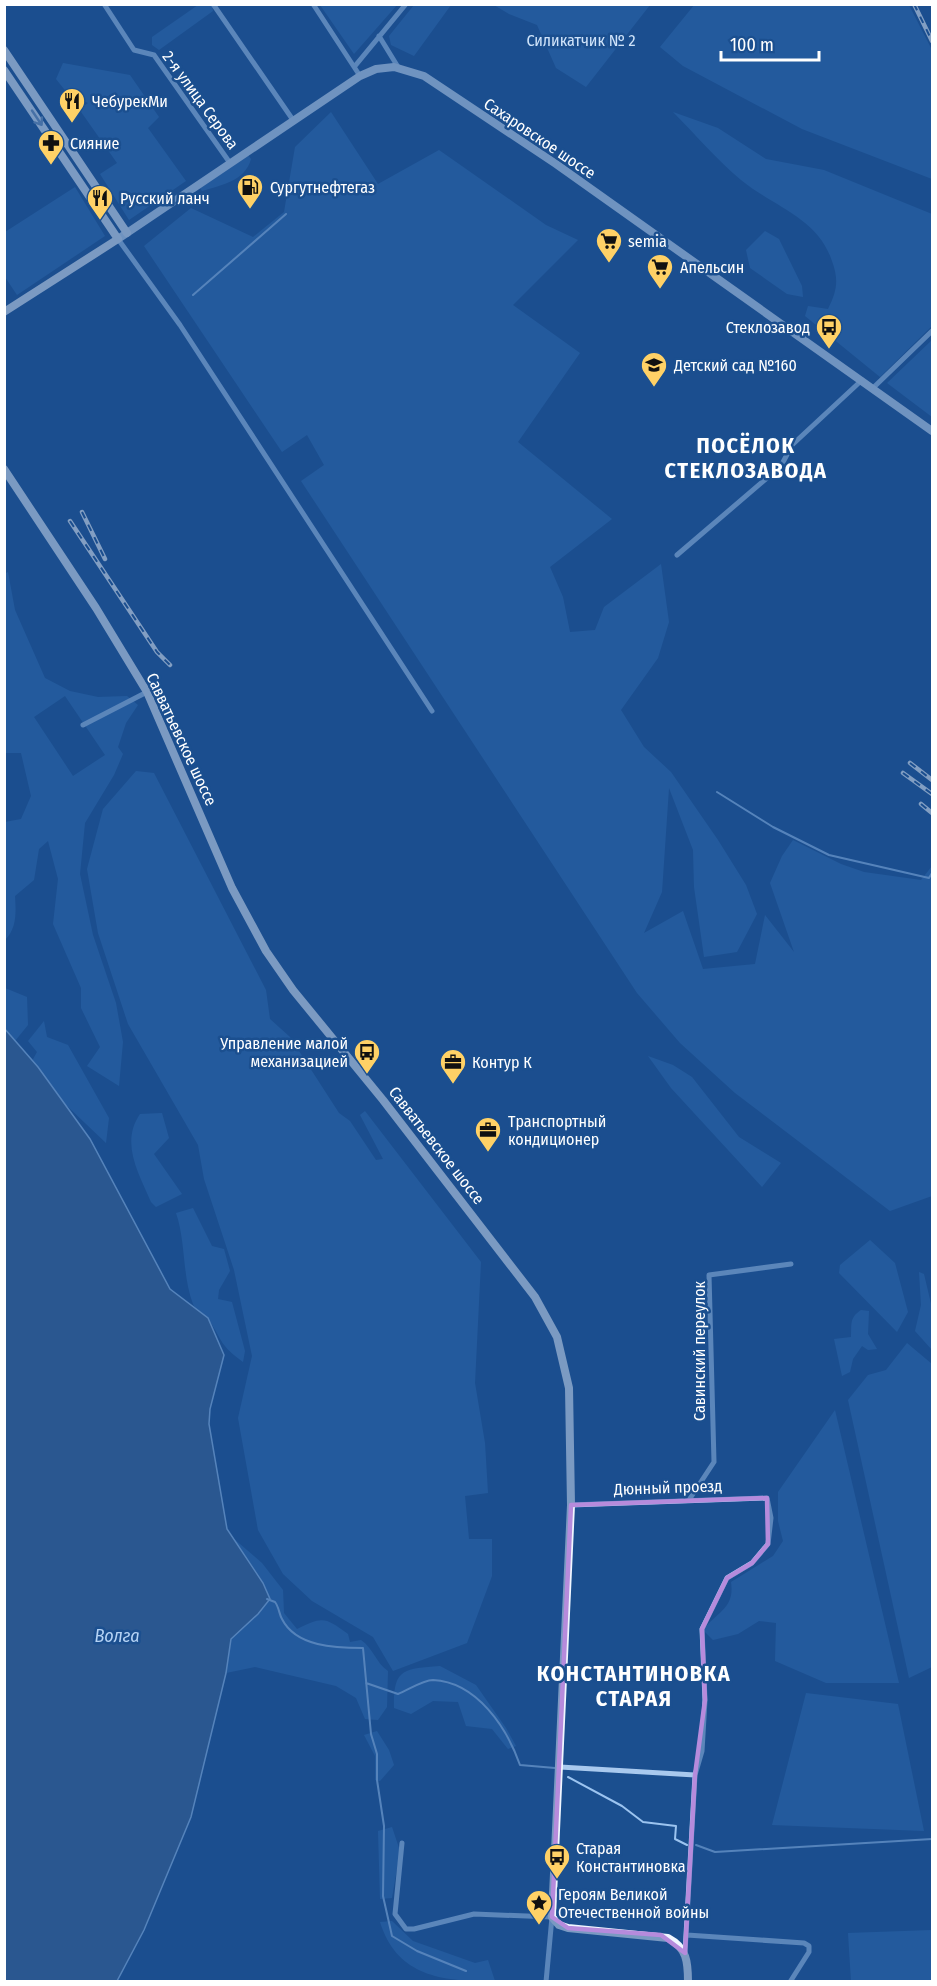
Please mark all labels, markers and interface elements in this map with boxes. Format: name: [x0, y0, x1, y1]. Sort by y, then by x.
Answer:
scale bar: [721, 24, 818, 62]
park label: Силикатчик № 2: [526, 31, 636, 50]
text: 100 m: [730, 34, 774, 56]
street label: 2-я улица Серова: [159, 48, 243, 153]
restaurant icon: ЧебурекМи: [57, 86, 87, 124]
place label: ЧебурекМи: [92, 92, 168, 111]
street label: Сахаровское шоссе: [480, 94, 599, 183]
one-way arrow: [31, 110, 43, 126]
pharmacy icon: Сияние: [36, 128, 66, 166]
place label: Сияние: [70, 134, 120, 153]
fuel station icon: Сургутнефтегаз: [235, 172, 265, 210]
place label: Сургутнефтегаз: [270, 178, 375, 197]
restaurant icon: Русский ланч: [85, 183, 115, 221]
place label: Русский ланч: [120, 189, 210, 208]
supermarket icon: semia: [594, 226, 624, 264]
place label: semia: [628, 232, 667, 251]
supermarket icon: Апельсин: [645, 252, 675, 290]
place label: Апельсин: [680, 258, 744, 277]
bus stop icon: Стеклозавод: [814, 312, 844, 350]
place label: Стеклозавод: [726, 318, 810, 337]
school or university icon: Детский сад №160: [639, 350, 669, 388]
place label: Детский сад №160: [673, 356, 797, 375]
district label: ПОСЁЛОК СТЕКЛОЗАВОДА: [665, 432, 827, 484]
street label: Савватьевское шоссе: [142, 670, 221, 809]
place label: Управление малой механизацией: [219, 1034, 348, 1071]
bus stop icon: Управление малой механизацией: [352, 1037, 382, 1075]
office icon: Контур К: [438, 1047, 468, 1085]
place label: Контур К: [472, 1053, 532, 1072]
street label: Савватьевское шоссе: [385, 1083, 489, 1208]
place label: Транспортный кондиционер: [508, 1112, 606, 1149]
office icon: Транспортный кондиционер: [473, 1115, 503, 1153]
street label: Савинский переулок: [690, 1280, 709, 1421]
street label: Дюнный проезд: [613, 1476, 722, 1499]
water label: Волга: [94, 1625, 140, 1647]
district label: КОНСТАНТИНОВКА СТАРАЯ: [537, 1660, 731, 1712]
place label: Старая Константиновка: [576, 1839, 686, 1876]
bus stop icon: Старая Константиновка: [542, 1842, 572, 1880]
place label: Героям Великой Отечественной войны: [558, 1885, 709, 1922]
place icon: Героям Великой Отечественной войны: [524, 1888, 554, 1926]

